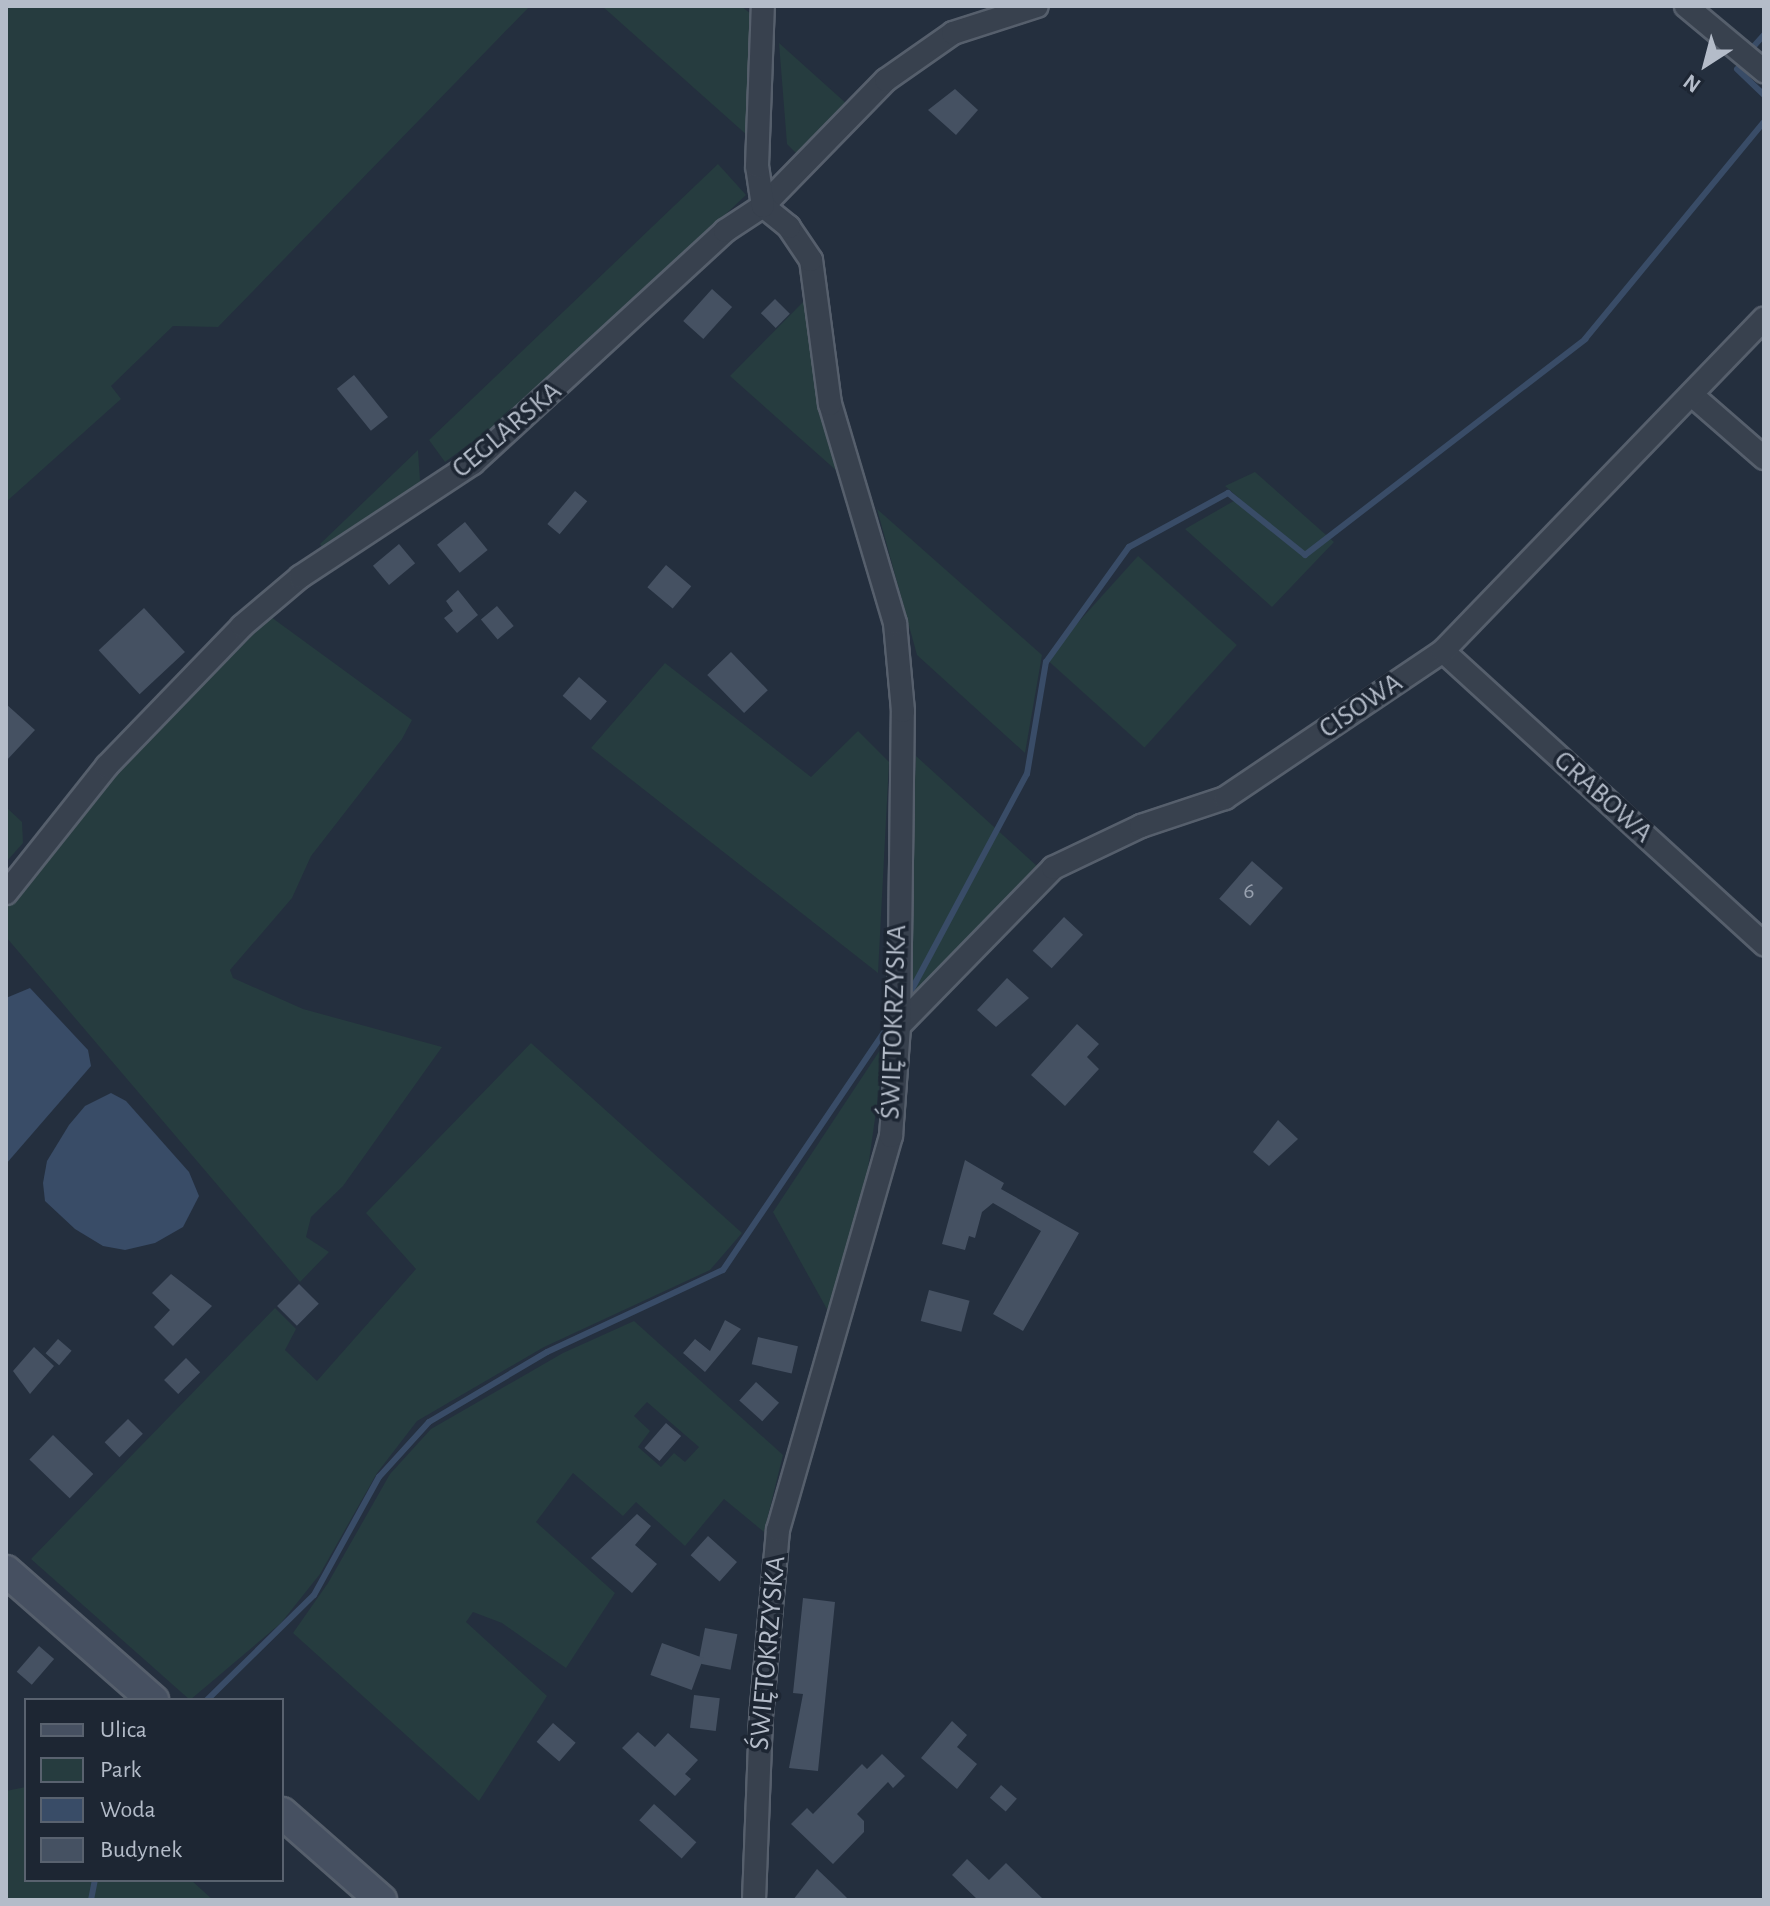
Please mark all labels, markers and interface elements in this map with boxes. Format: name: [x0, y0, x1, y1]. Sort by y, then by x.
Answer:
north arrow: [1666, 24, 1746, 104]
text: N: [1679, 70, 1705, 97]
street label: CEGLARSKA: [445, 375, 569, 485]
street label: CISOWA: [1313, 666, 1409, 746]
street label: GRABOWA: [1547, 744, 1659, 850]
house number: 6: [1243, 878, 1255, 906]
street label: ŚWIĘTOKRZYSKA: [874, 924, 914, 1120]
street label: ŚWIĘTOKRZYSKA: [743, 1555, 793, 1751]
legend: [24, 1698, 284, 1882]
text: Ulica: [100, 1718, 147, 1742]
text: Park: [100, 1758, 141, 1782]
text: Woda: [100, 1798, 156, 1822]
text: Budynek: [100, 1838, 182, 1862]

